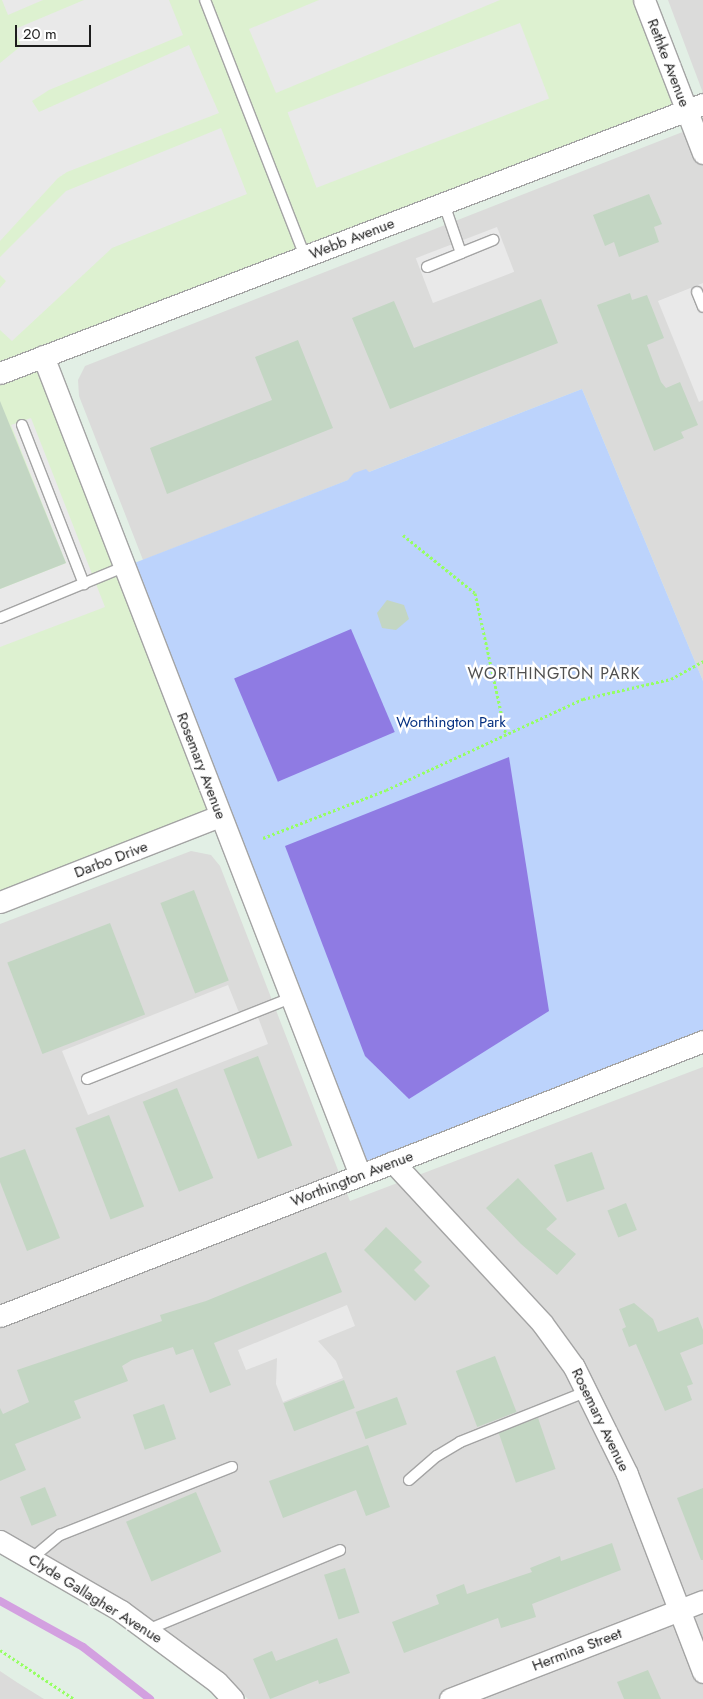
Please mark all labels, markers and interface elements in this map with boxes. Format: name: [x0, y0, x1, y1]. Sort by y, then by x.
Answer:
scale bar: [18, 15, 94, 47]
street label: Rethke Avenue: [643, 16, 693, 110]
text: 20 m: [23, 23, 57, 45]
street label: Webb Avenue: [307, 215, 397, 263]
district label: WORTHINGTON PARK: [465, 664, 643, 684]
street label: Rosemary Avenue: [172, 710, 230, 822]
park label: Worthington Park: [396, 714, 506, 732]
street label: Darbo Drive: [72, 838, 150, 882]
street label: Worthington Avenue: [288, 1147, 416, 1211]
street label: Rosemary Avenue: [567, 1365, 633, 1475]
street label: Clyde Gallagher Avenue: [25, 1550, 165, 1648]
street label: Hermina Street: [530, 1625, 624, 1675]

